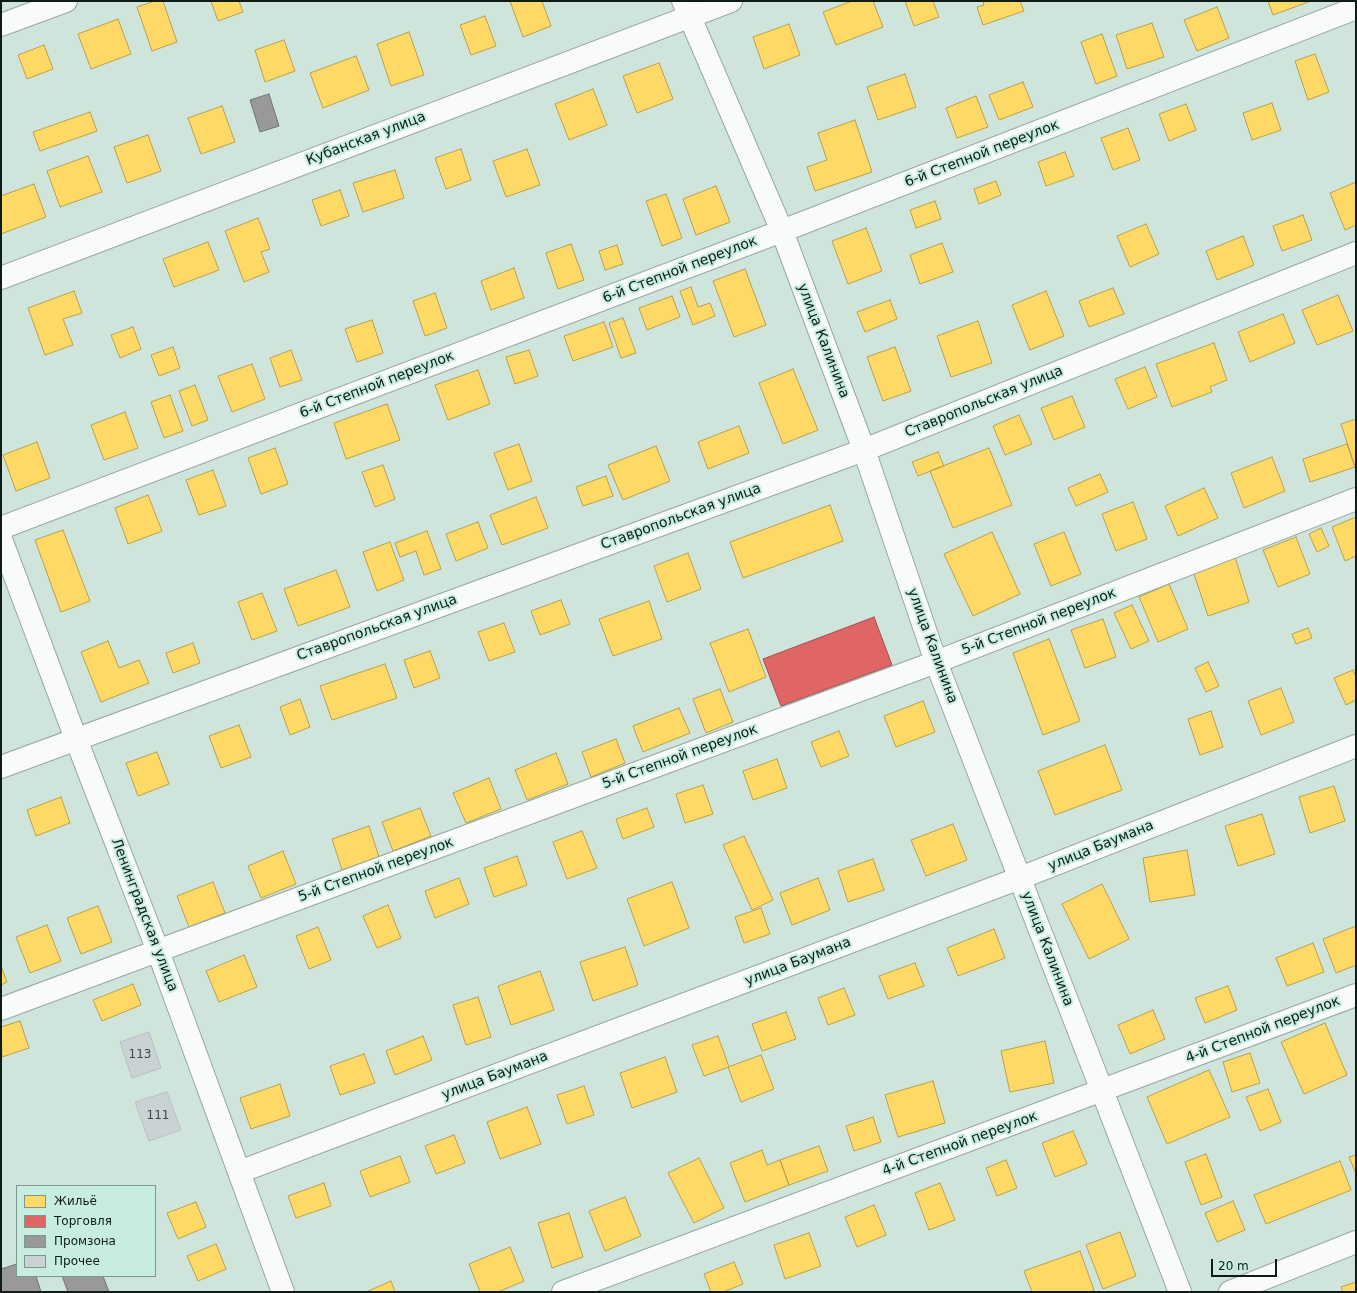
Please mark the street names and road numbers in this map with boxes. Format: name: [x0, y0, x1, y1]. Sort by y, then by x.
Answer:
street label: Кубанская улица: [304, 108, 428, 170]
street label: 6-й Степной переулок: [902, 117, 1062, 191]
street label: 6-й Степной переулок: [600, 233, 760, 307]
street label: улица Калинина: [793, 281, 853, 401]
street label: 6-й Степной переулок: [297, 348, 457, 422]
street label: Ставропольская улица: [902, 363, 1066, 441]
street label: Ставропольская улица: [599, 480, 763, 554]
street label: 5-й Степной переулок: [959, 585, 1119, 659]
street label: улица Калинина: [903, 586, 961, 706]
street label: Ставропольская улица: [295, 591, 459, 665]
street label: 5-й Степной переулок: [600, 721, 760, 793]
street label: улица Баумана: [1046, 817, 1156, 875]
street label: 5-й Степной переулок: [296, 834, 456, 906]
street label: Ленинградская улица: [107, 836, 181, 994]
street label: улица Калинина: [1017, 889, 1077, 1009]
street label: улица Баумана: [743, 934, 853, 990]
street label: 4-й Степной переулок: [1183, 993, 1343, 1067]
street label: улица Баумана: [440, 1048, 550, 1104]
street label: 4-й Степной переулок: [880, 1108, 1040, 1180]

